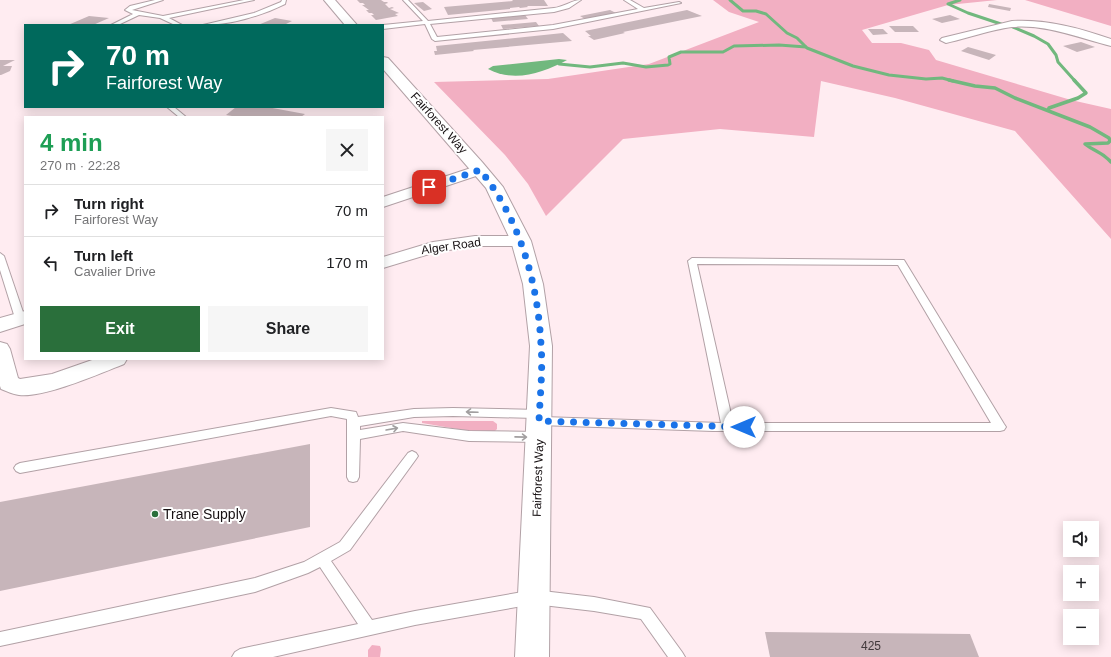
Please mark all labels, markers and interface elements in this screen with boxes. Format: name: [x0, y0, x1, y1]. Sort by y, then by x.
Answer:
icon: right: [40, 40, 92, 92]
text: 70 m: [106, 40, 170, 71]
text: Fairforest Way: [106, 73, 222, 93]
street label: Fairforest Way: [408, 89, 470, 157]
text: 4 min: [40, 129, 103, 156]
button: close: [326, 129, 368, 171]
text: 270 m · 22:28: [40, 158, 120, 173]
pin: [412, 170, 446, 204]
icon: arrive: [418, 176, 440, 198]
text: Turn right: [74, 195, 144, 212]
icon: right: [40, 200, 62, 222]
text: 70 m: [335, 202, 368, 219]
text: Fairforest Way: [74, 212, 158, 227]
street label: Alger Road: [420, 235, 482, 257]
text: Turn left: [74, 247, 133, 264]
icon: left: [40, 252, 62, 274]
text: 170 m: [326, 254, 368, 271]
text: Cavalier Drive: [74, 264, 156, 279]
button: Exit: [40, 306, 200, 352]
button: Share: [208, 306, 368, 352]
position arrow: [723, 406, 765, 448]
one-way arrow: [466, 409, 479, 416]
one-way arrow: [385, 425, 398, 433]
one-way arrow: [514, 433, 527, 441]
street label: Fairforest Way: [530, 439, 546, 517]
place label: Trane Supply: [163, 506, 246, 522]
marker: Trane Supply: [150, 509, 160, 519]
map controls: [1063, 521, 1099, 645]
button: sound: [1063, 521, 1099, 557]
button: +: [1063, 565, 1099, 601]
button: −: [1063, 609, 1099, 645]
house number: 425: [861, 639, 881, 653]

